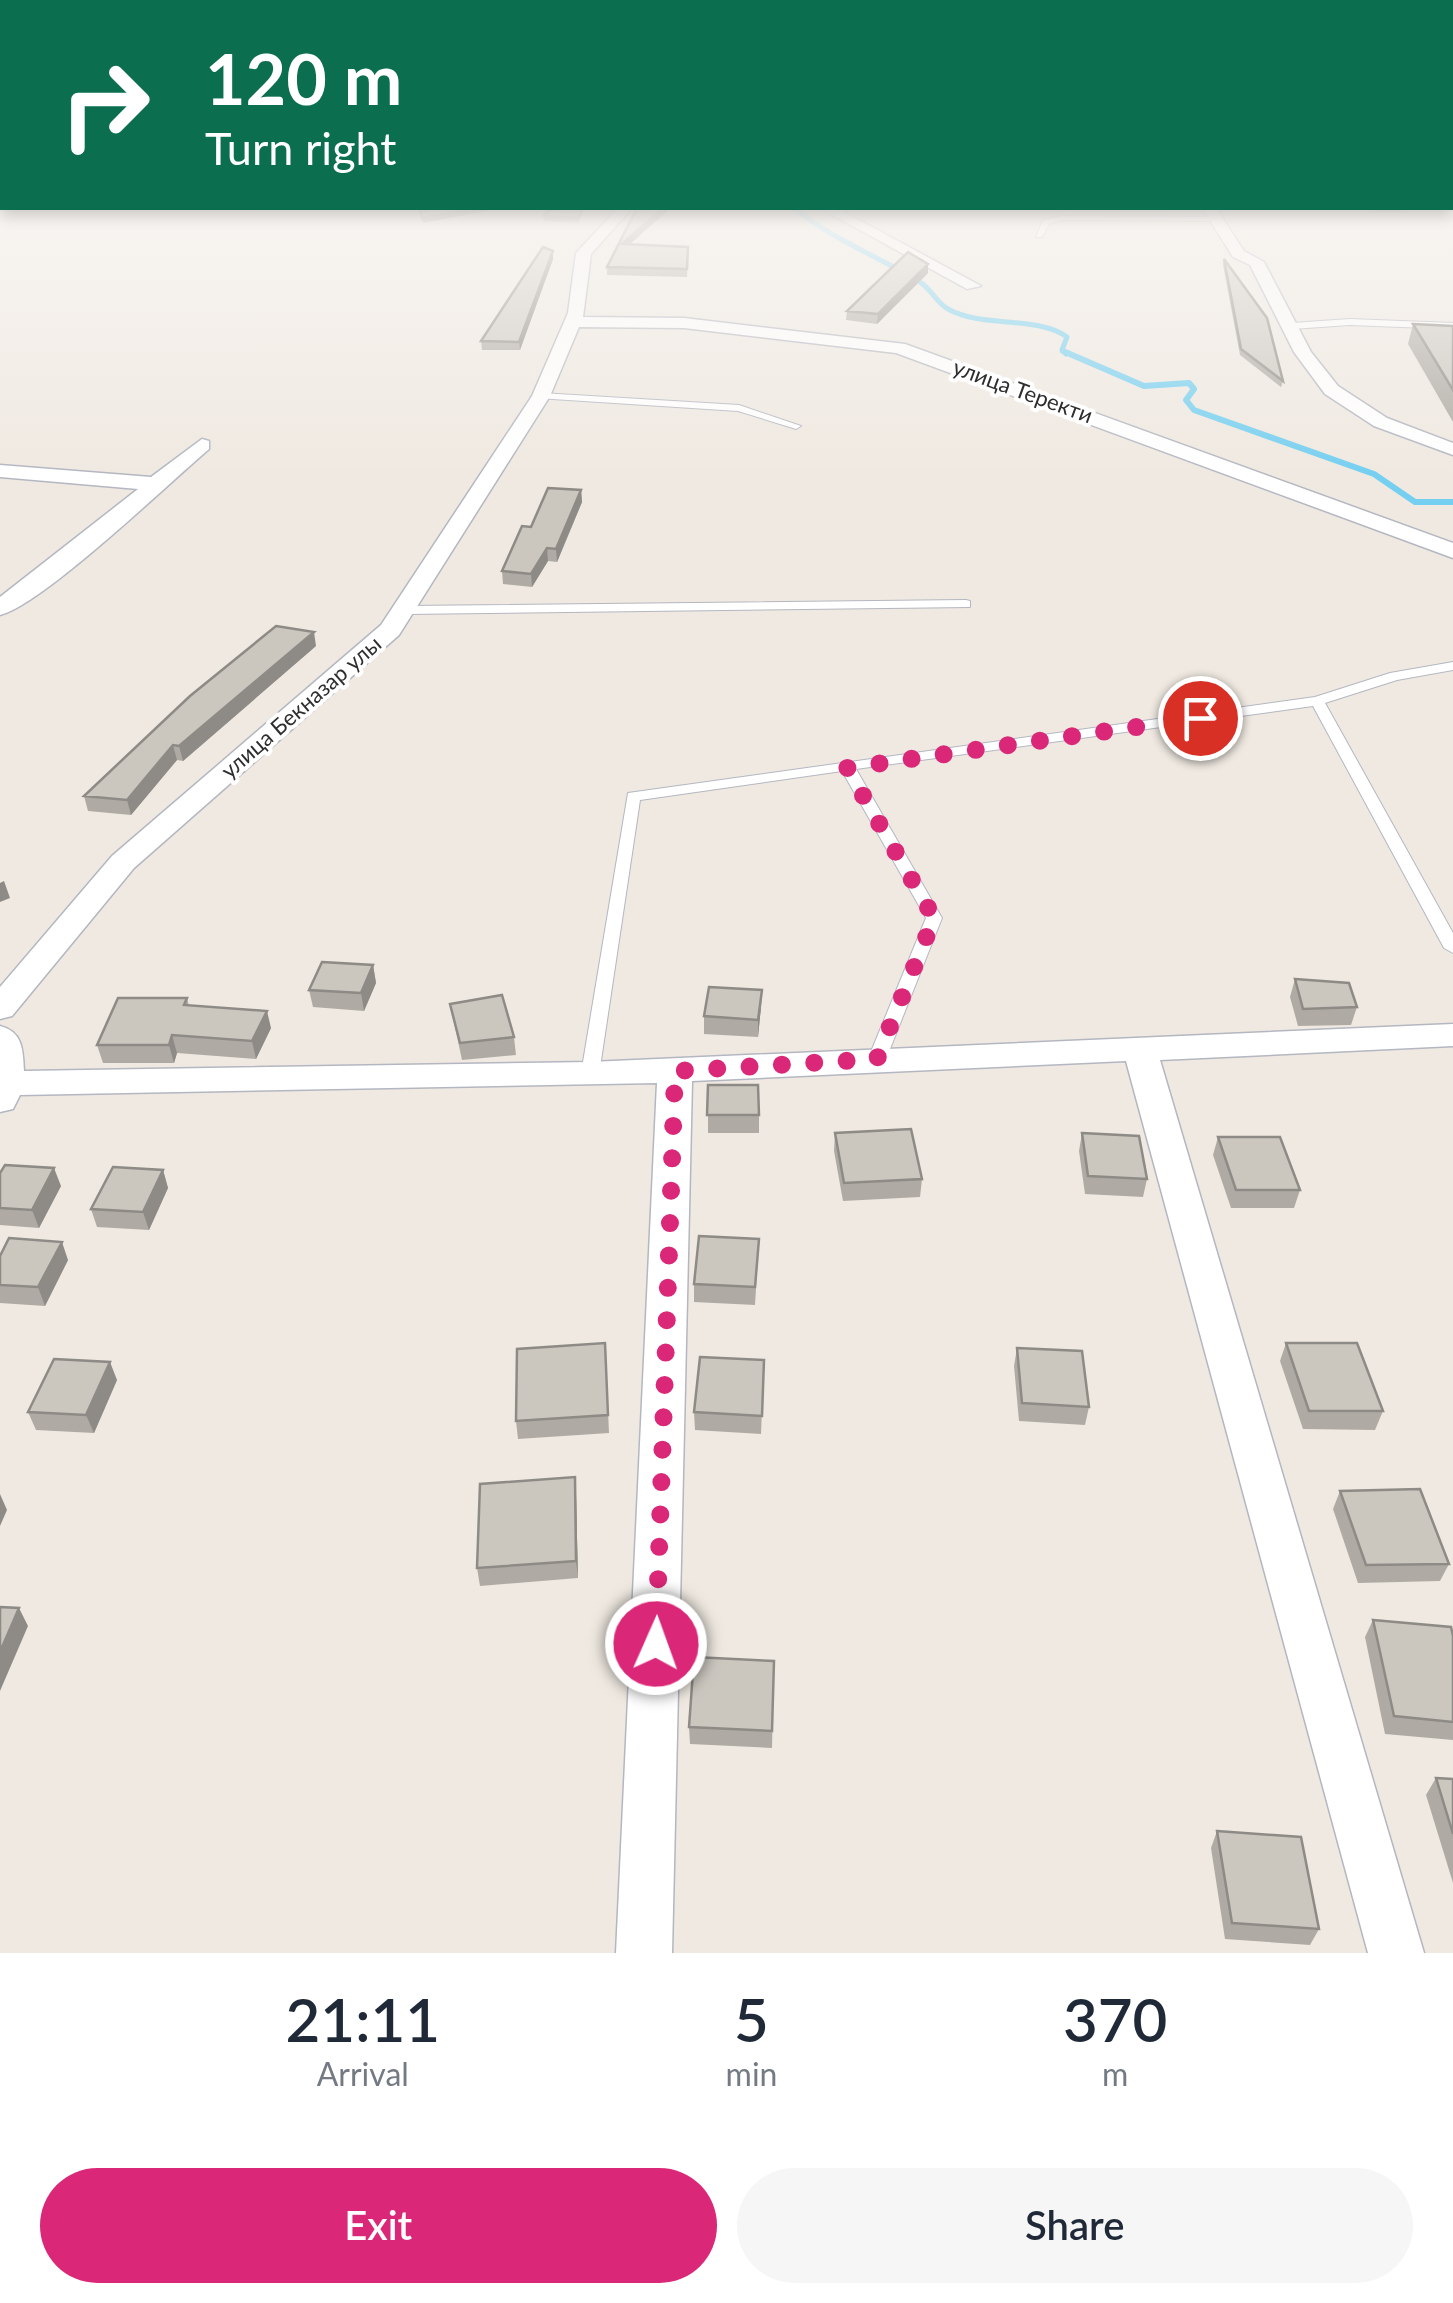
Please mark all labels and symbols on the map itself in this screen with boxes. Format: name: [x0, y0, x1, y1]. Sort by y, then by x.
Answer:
street label: улица Теректи: [950, 353, 1097, 428]
street label: улица Бекназар улы: [215, 630, 386, 784]
pin: [1158, 676, 1243, 761]
position arrow: [604, 1592, 708, 1696]

